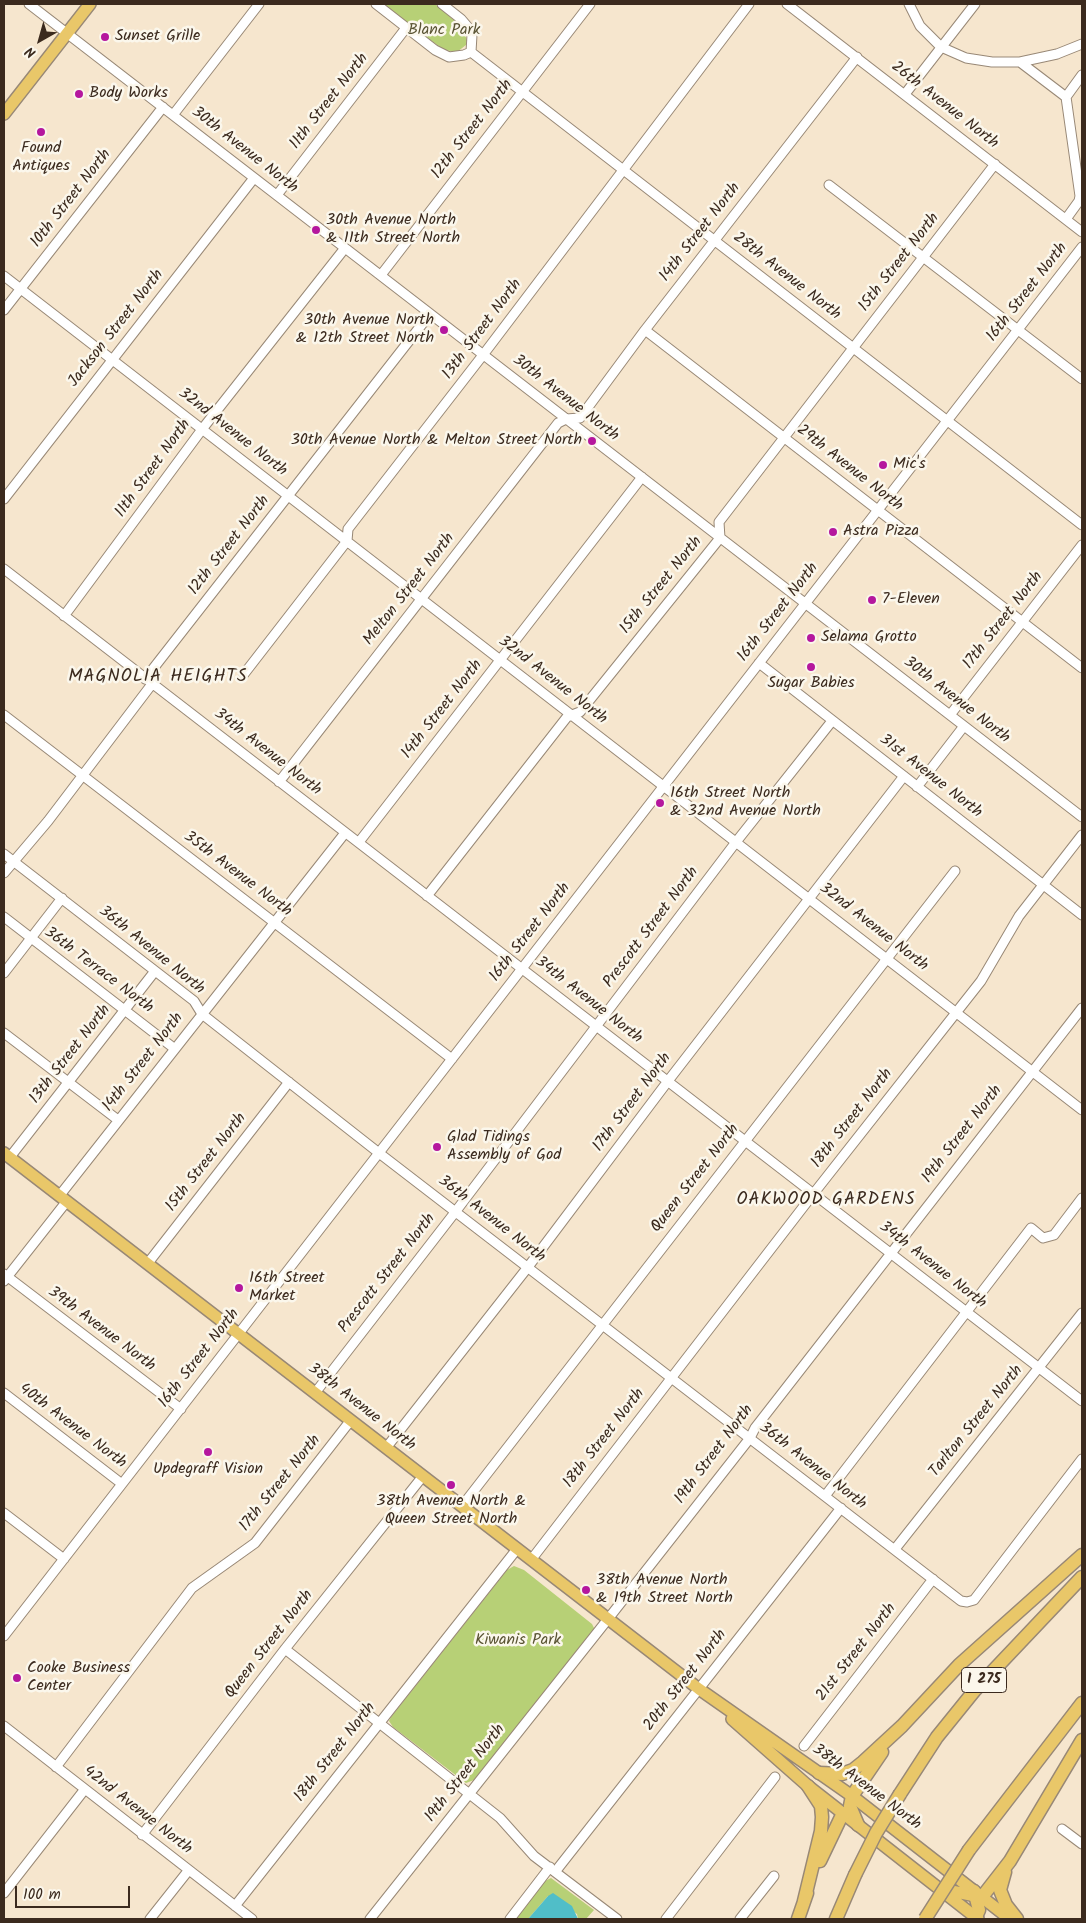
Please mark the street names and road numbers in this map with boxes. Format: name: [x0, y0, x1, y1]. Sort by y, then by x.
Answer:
street label: 11th Street North: [287, 50, 373, 154]
street label: 26th Avenue North: [886, 58, 1002, 154]
street label: 12th Street North: [428, 77, 518, 183]
street label: 30th Avenue North: [187, 103, 301, 199]
street label: 10th Street North: [28, 146, 116, 252]
street label: 14th Street North: [656, 180, 746, 286]
street label: 15th Street North: [856, 210, 944, 316]
street label: 28th Avenue North: [728, 229, 844, 325]
street label: 16th Street North: [983, 240, 1073, 346]
street label: Jackson Street North: [65, 266, 169, 392]
street label: 13th Street North: [439, 276, 527, 384]
street label: 30th Avenue North: [508, 351, 622, 447]
street label: 32nd Avenue North: [174, 384, 290, 482]
street label: 11th Street North: [112, 416, 196, 522]
street label: 29th Avenue North: [792, 421, 906, 517]
street label: 12th Street North: [185, 493, 275, 599]
street label: Melton Street North: [360, 530, 460, 650]
street label: 15th Street North: [617, 533, 707, 639]
street label: 16th Street North: [734, 560, 824, 666]
street label: 17th Street North: [960, 568, 1048, 674]
street label: 32nd Avenue North: [494, 632, 610, 730]
street label: 30th Avenue North: [899, 653, 1013, 749]
street label: 14th Street North: [398, 657, 488, 763]
street label: 34th Avenue North: [210, 705, 324, 801]
street label: 31st Avenue North: [875, 731, 985, 823]
street label: 35th Avenue North: [179, 828, 295, 922]
street label: Prescott Street North: [600, 864, 704, 992]
street label: 32nd Avenue North: [815, 879, 931, 977]
street label: 16th Street North: [486, 880, 576, 986]
street label: 36th Avenue North: [94, 902, 208, 1000]
street label: 36th Terrace North: [40, 924, 156, 1018]
street label: 34th Avenue North: [531, 953, 645, 1049]
street label: 13th Street North: [26, 1002, 116, 1108]
street label: 14th Street North: [99, 1010, 189, 1116]
street label: 17th Street North: [590, 1050, 676, 1156]
street label: 18th Street North: [808, 1065, 898, 1173]
street label: 19th Street North: [919, 1082, 1007, 1188]
street label: 15th Street North: [163, 1110, 251, 1216]
street label: Queen Street North: [648, 1121, 744, 1237]
street label: 36th Avenue North: [434, 1172, 548, 1268]
street label: Prescott Street North: [335, 1210, 441, 1338]
street label: 34th Avenue North: [875, 1218, 989, 1314]
street label: 39th Avenue North: [43, 1283, 159, 1377]
street label: 16th Street North: [155, 1306, 245, 1412]
street label: 38th Avenue North: [303, 1360, 419, 1456]
street label: Tarlton Street North: [926, 1362, 1028, 1482]
street label: 40th Avenue North: [14, 1380, 130, 1474]
street label: 18th Street North: [560, 1385, 650, 1493]
street label: 19th Street North: [671, 1402, 759, 1508]
street label: 36th Avenue North: [755, 1419, 869, 1515]
street label: 17th Street North: [236, 1432, 326, 1536]
street label: Queen Street North: [222, 1587, 318, 1703]
street label: 21st Street North: [813, 1600, 901, 1706]
street label: 20th Street North: [640, 1626, 732, 1736]
road number: I 275: [962, 1668, 1006, 1692]
street label: 18th Street North: [291, 1699, 381, 1807]
street label: 19th Street North: [422, 1721, 510, 1827]
street label: 38th Avenue North: [808, 1741, 924, 1835]
street label: 42nd Avenue North: [79, 1763, 195, 1859]

